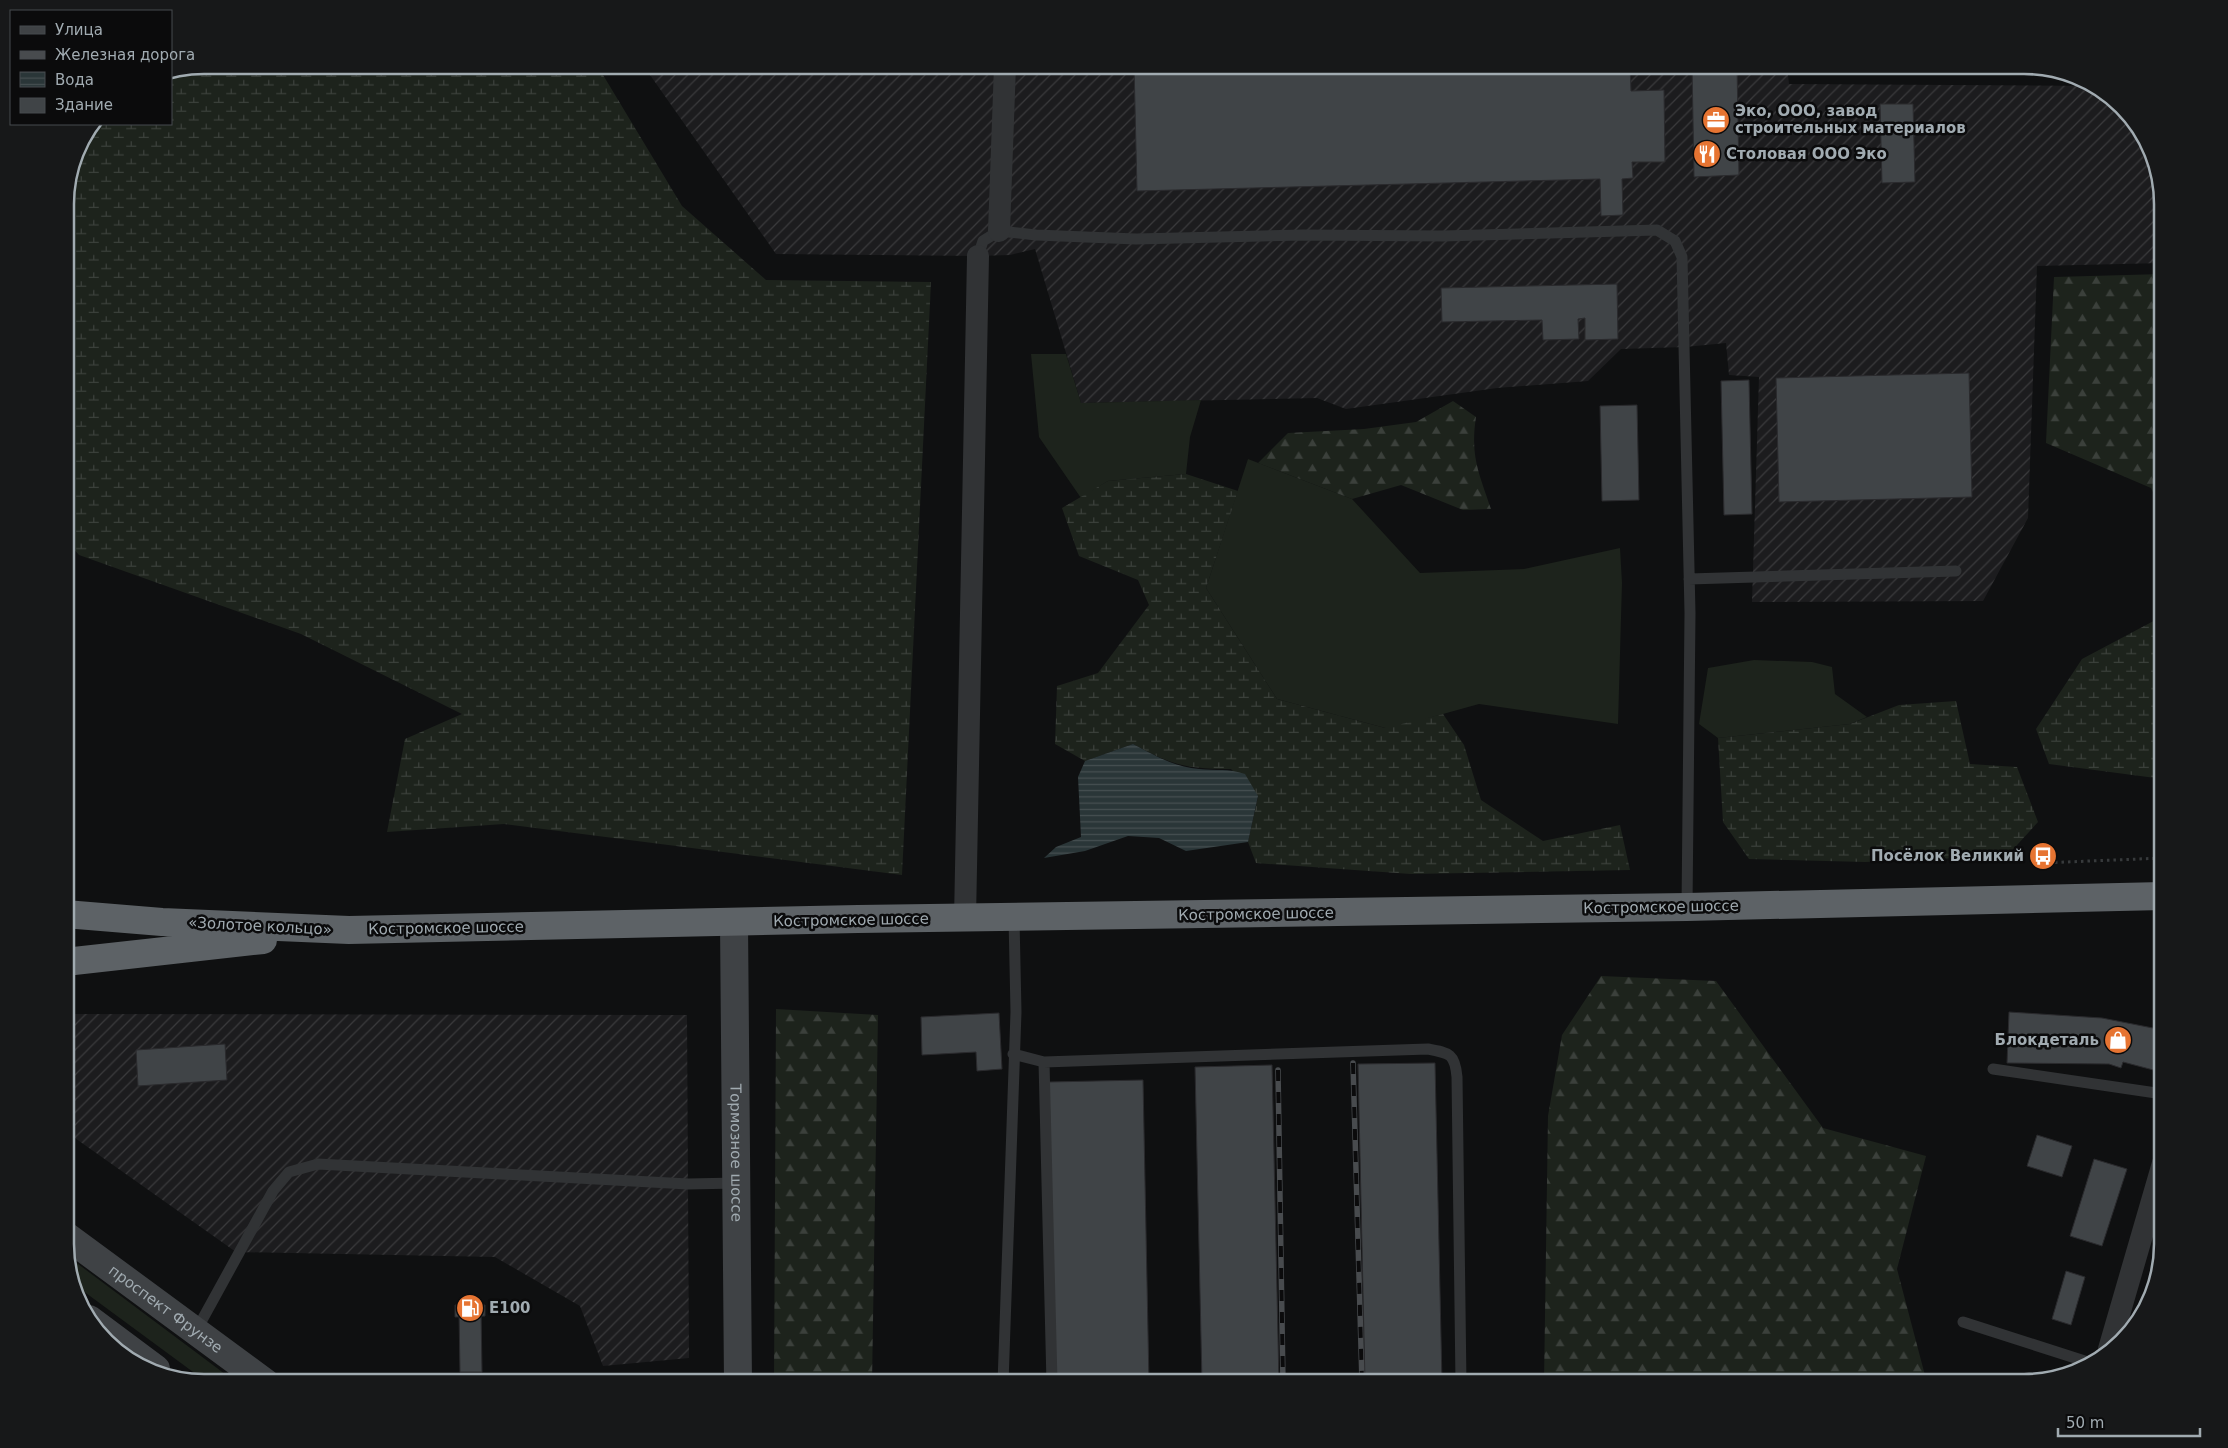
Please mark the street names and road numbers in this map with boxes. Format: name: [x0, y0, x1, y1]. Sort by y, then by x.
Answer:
street label: Костромское шоссе: [1583, 897, 1739, 917]
street label: Костромское шоссе: [1178, 904, 1334, 924]
street label: Костромское шоссе: [773, 910, 929, 930]
street label: «Золотое кольцо»: [188, 913, 332, 939]
street label: Костромское шоссе: [368, 918, 524, 938]
street label: Тормозное шоссе: [726, 1083, 746, 1222]
street label: проспект Фрунзе: [105, 1261, 226, 1357]

